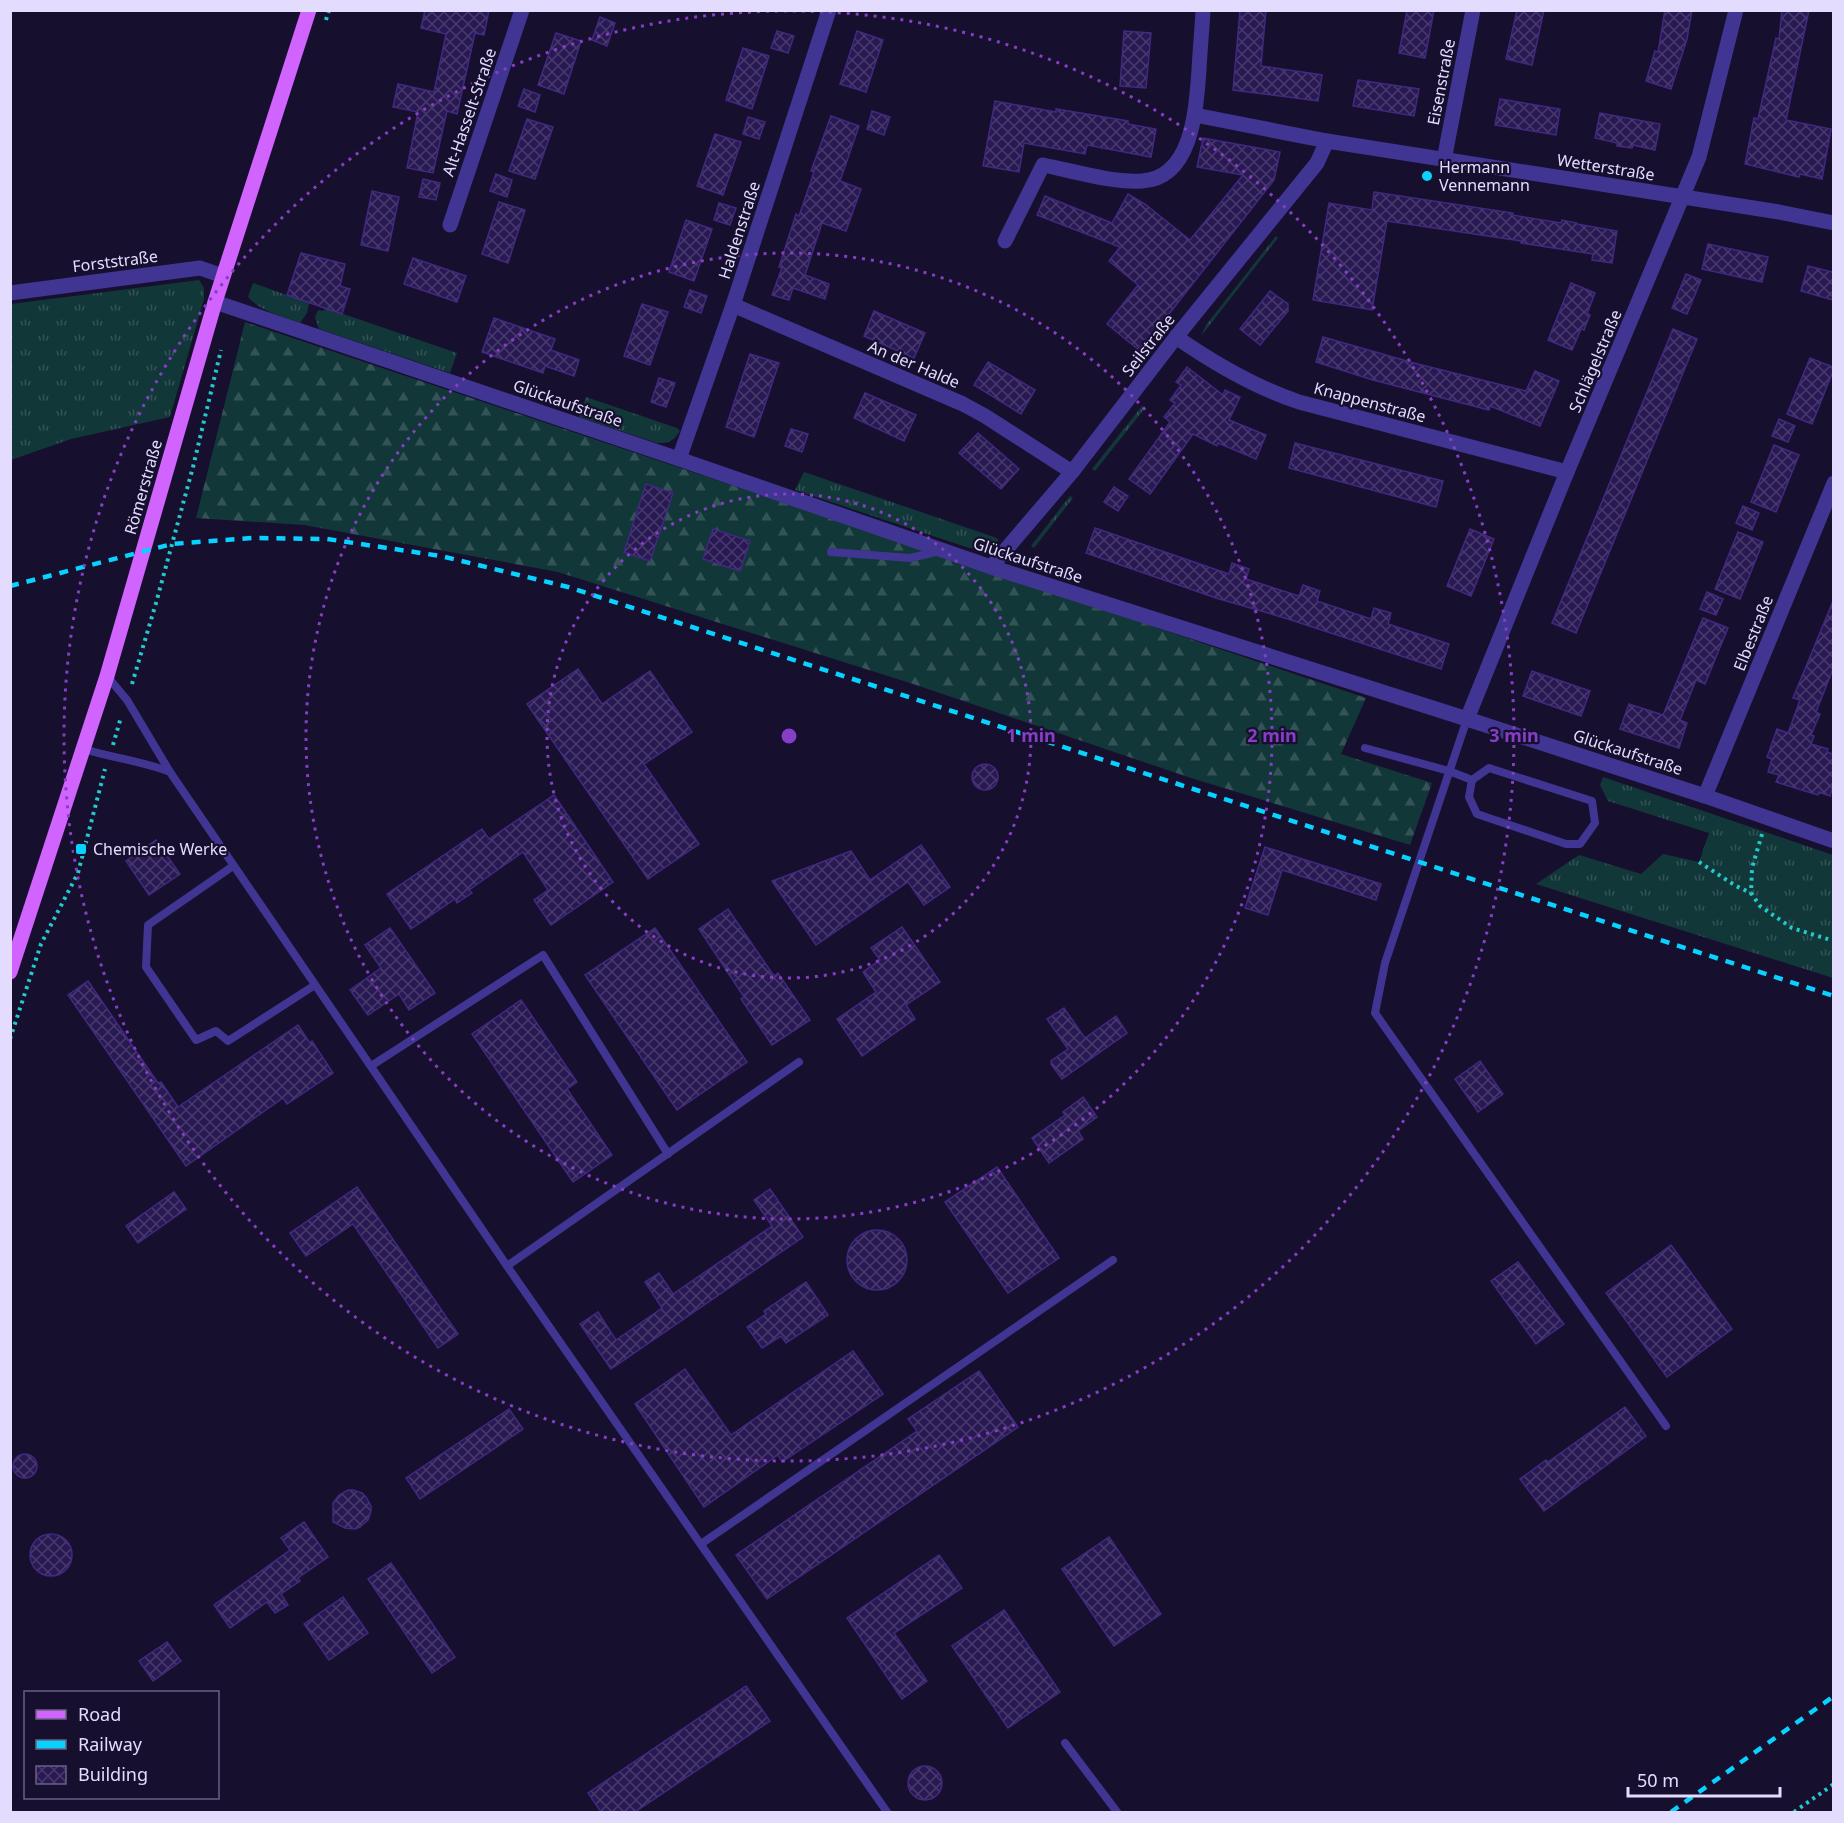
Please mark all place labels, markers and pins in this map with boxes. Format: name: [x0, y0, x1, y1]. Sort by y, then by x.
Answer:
place label: Hermann Vennemann: [1439, 156, 1530, 196]
marker: Hermann Vennemann: [1420, 169, 1434, 183]
centre of rings: [779, 726, 799, 746]
place label: Chemische Werke: [93, 838, 227, 860]
marker: Chemische Werke: [74, 842, 88, 856]

